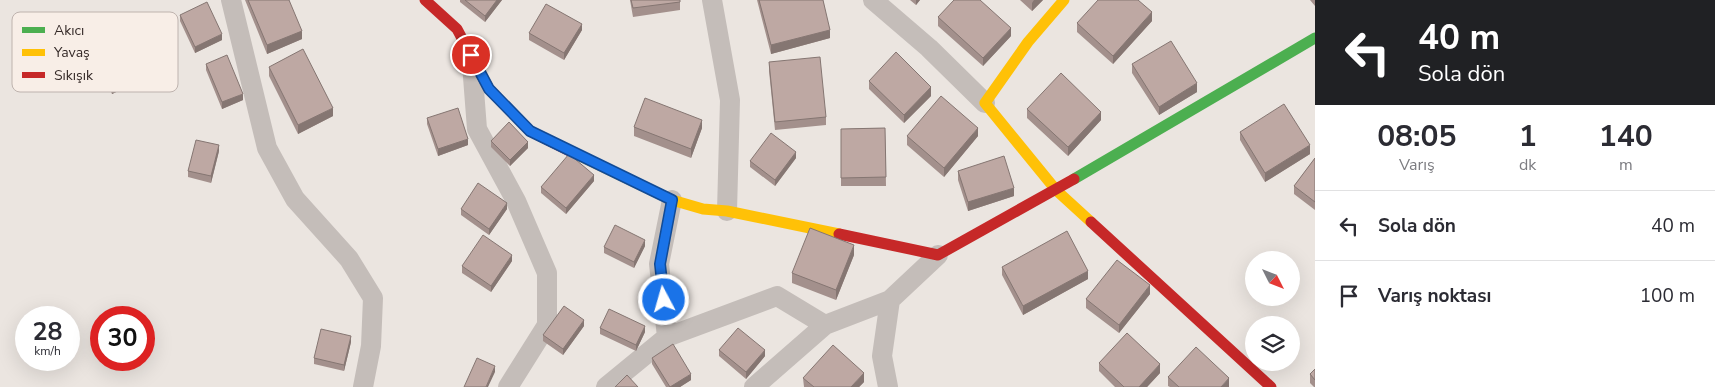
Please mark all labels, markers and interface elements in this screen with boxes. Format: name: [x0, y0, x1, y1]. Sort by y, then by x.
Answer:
legend: [12, 12, 178, 92]
text: 40 m: [1418, 14, 1500, 61]
icon: left: [1335, 20, 1400, 85]
text: Akıcı: [54, 21, 84, 40]
pin: [450, 34, 492, 76]
icon: arrive: [457, 41, 485, 69]
text: Yavaş: [53, 43, 90, 62]
text: Sola dön: [1418, 59, 1505, 89]
text: Sıkışık: [54, 66, 94, 85]
text: 08:05: [1377, 116, 1457, 157]
text: 1: [1519, 116, 1537, 157]
text: 140: [1599, 116, 1653, 157]
text: Varış: [1399, 154, 1435, 176]
text: dk: [1519, 154, 1536, 176]
text: m: [1619, 154, 1633, 176]
icon: left: [1335, 212, 1363, 240]
text: Sola dön: [1378, 213, 1456, 239]
text: 40 m: [1651, 213, 1695, 239]
north arrow: [1245, 251, 1300, 306]
map controls: [1245, 251, 1300, 371]
position arrow: [637, 273, 689, 325]
icon: arrive: [1335, 282, 1363, 310]
text: Varış noktası: [1378, 283, 1491, 309]
text: 100 m: [1640, 283, 1695, 309]
speed limit sign: 30: [90, 306, 155, 371]
text: 28: [32, 315, 63, 349]
button: layers: [1245, 316, 1300, 371]
text: km/h: [34, 343, 61, 359]

